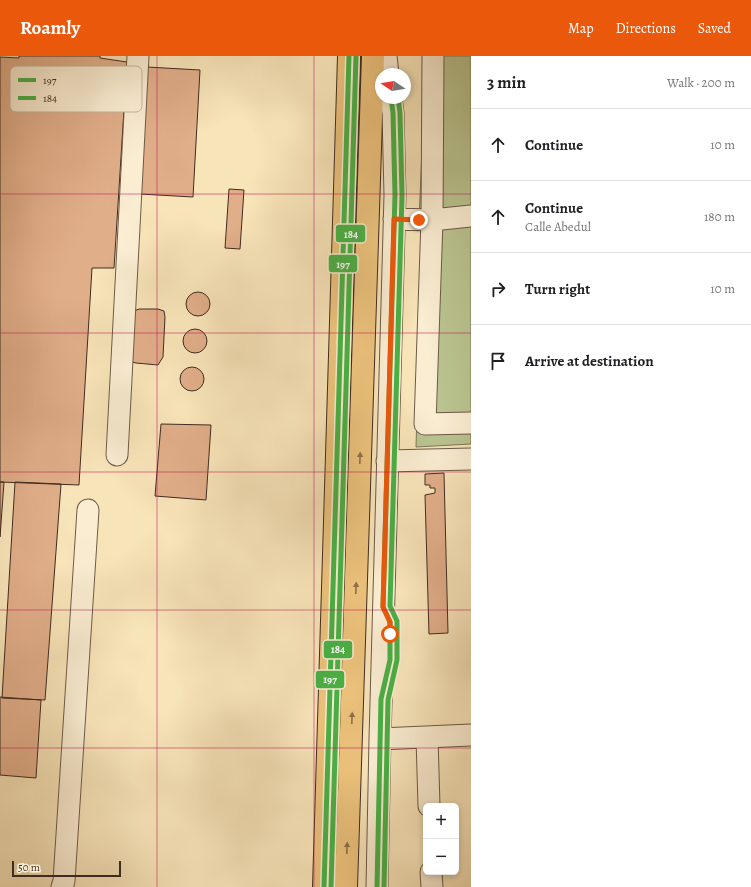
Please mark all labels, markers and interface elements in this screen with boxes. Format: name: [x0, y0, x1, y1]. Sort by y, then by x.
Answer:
text: Roamly: [20, 15, 80, 41]
text: Map: [568, 19, 594, 38]
text: Directions: [616, 19, 676, 38]
text: Saved: [698, 19, 731, 38]
legend: [10, 66, 142, 112]
north arrow: [375, 68, 411, 104]
text: 3 min: [487, 71, 526, 94]
text: 197: [43, 73, 57, 88]
text: Walk · 200 m: [667, 74, 735, 91]
text: 184: [43, 91, 57, 106]
icon: ahead: [487, 134, 509, 156]
text: Continue: [525, 135, 583, 155]
text: 10 m: [710, 136, 735, 153]
text: Continue: [525, 198, 583, 218]
icon: ahead: [487, 206, 509, 228]
text: 180 m: [704, 208, 735, 225]
route end: [410, 211, 428, 229]
text: Calle Abedul: [525, 218, 591, 235]
line badge: 184: [335, 224, 366, 243]
text: 184: [344, 227, 358, 242]
line badge: 197: [328, 254, 358, 273]
text: 197: [336, 257, 350, 272]
icon: right: [487, 278, 509, 300]
text: Turn right: [525, 279, 590, 299]
text: 10 m: [710, 280, 735, 297]
icon: arrive: [487, 350, 509, 372]
text: Arrive at destination: [525, 351, 654, 371]
one-way arrow: [357, 451, 363, 464]
one-way arrow: [352, 582, 359, 594]
route start: [381, 625, 399, 643]
line badge: 184: [323, 640, 353, 659]
text: 184: [331, 642, 345, 657]
line badge: 197: [315, 670, 345, 689]
text: 197: [323, 672, 337, 687]
one-way arrow: [348, 712, 355, 724]
map controls: [423, 803, 459, 875]
button: +: [423, 803, 459, 839]
button: −: [423, 839, 459, 875]
one-way arrow: [344, 842, 351, 854]
scale bar: [12, 859, 121, 878]
text: 50 m: [18, 860, 40, 875]

